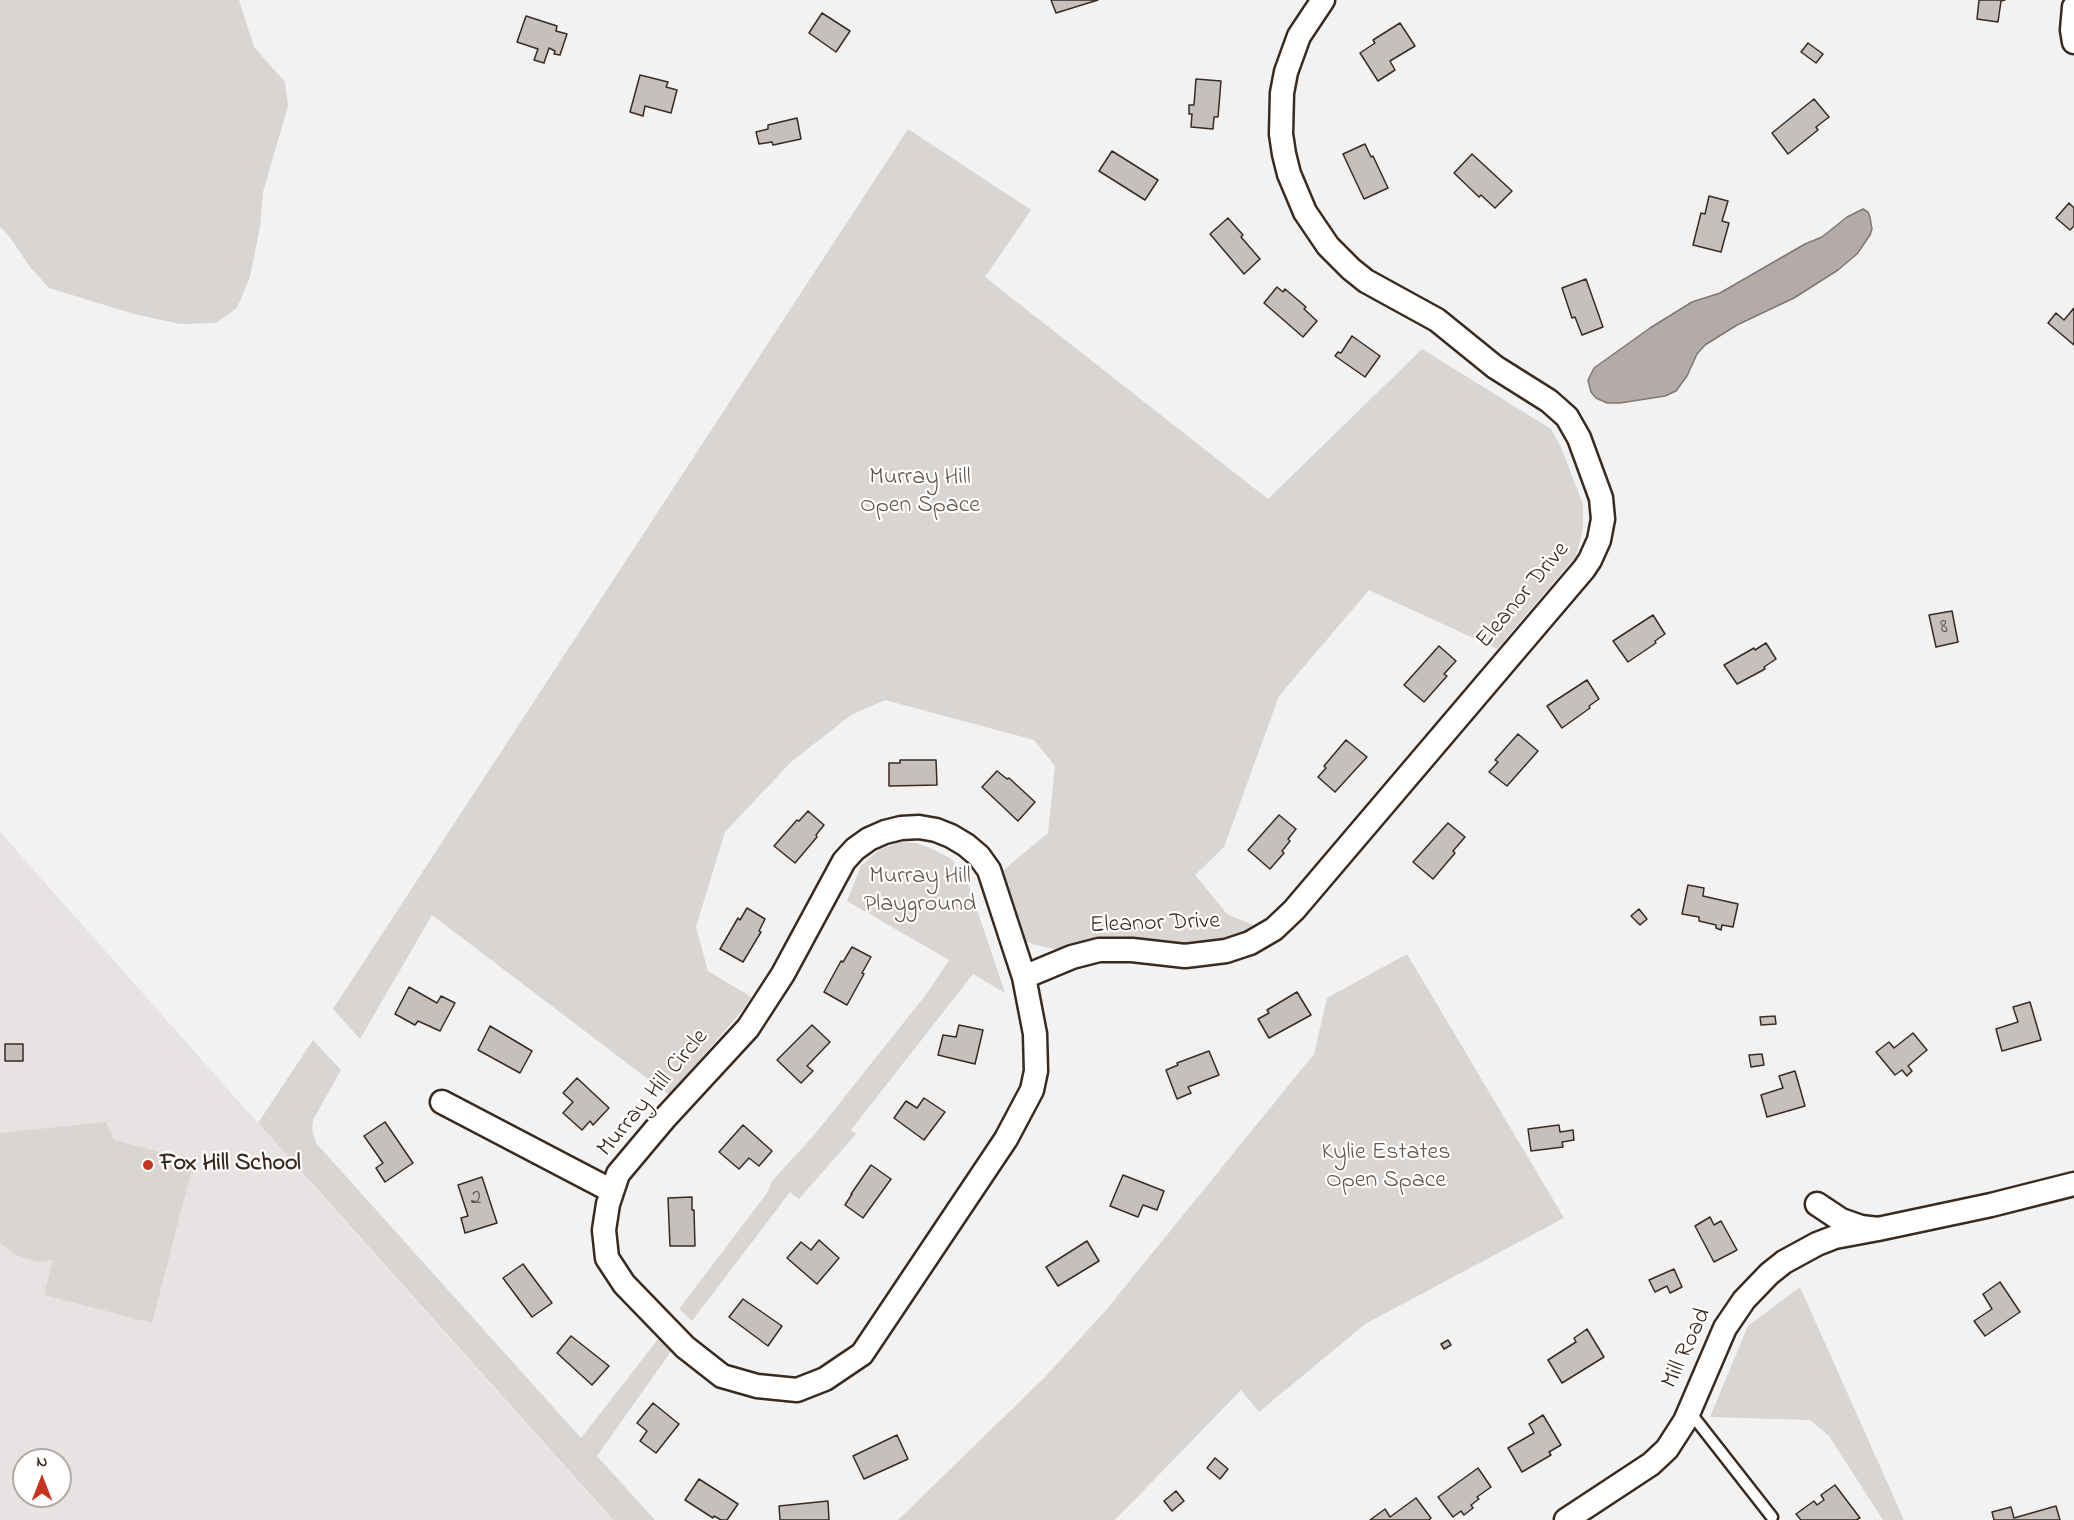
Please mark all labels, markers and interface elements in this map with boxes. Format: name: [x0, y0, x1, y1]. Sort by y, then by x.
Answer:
park label: Murray Hill Open Space: [860, 465, 980, 521]
street label: Eleanor Drive: [1471, 537, 1577, 655]
house number: 8: [1940, 616, 1948, 642]
park label: Murray Hill Playground: [864, 864, 976, 920]
street label: Eleanor Drive: [1089, 908, 1221, 942]
street label: Murray Hill Circle: [592, 1024, 716, 1164]
park label: Kylie Estates Open Space: [1322, 1140, 1450, 1196]
place label: Fox Hill School: [160, 1151, 301, 1179]
marker: Fox Hill School: [141, 1158, 155, 1172]
house number: 2: [471, 1187, 481, 1213]
street label: Mill Road: [1657, 1304, 1719, 1394]
north arrow: [12, 1448, 72, 1508]
text: N: [37, 1450, 47, 1474]

